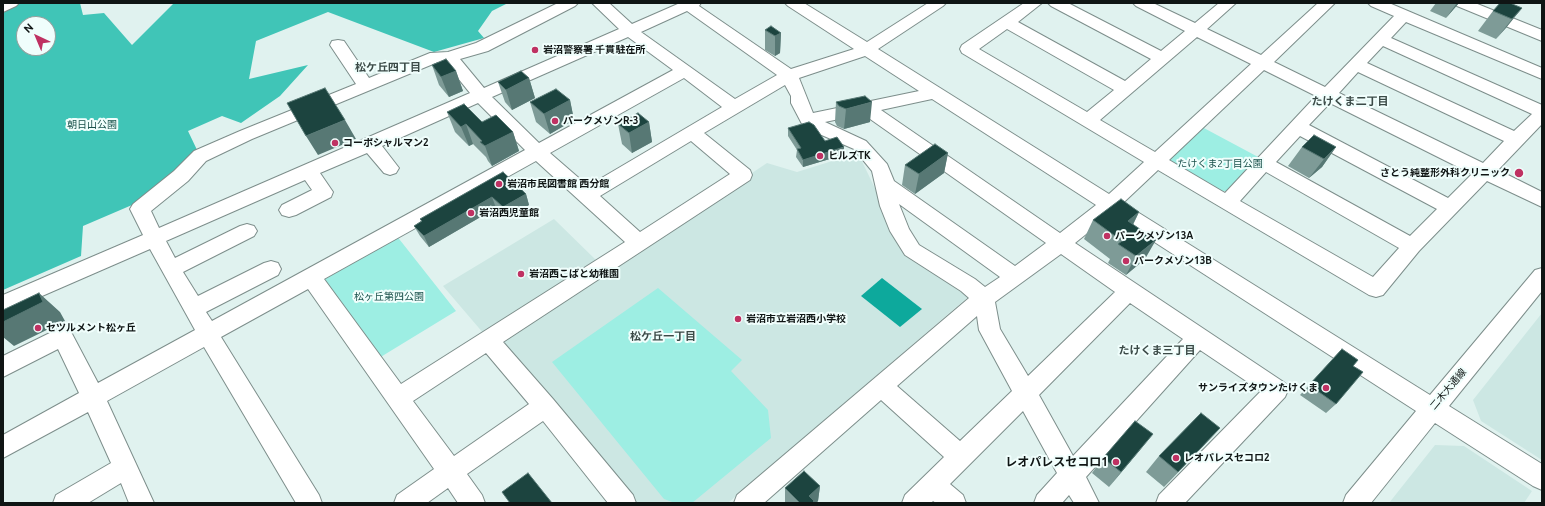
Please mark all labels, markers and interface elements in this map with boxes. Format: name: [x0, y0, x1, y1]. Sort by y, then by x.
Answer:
north arrow: [16, 16, 56, 56]
text: N: [21, 21, 35, 35]
place label: 岩沼警察署 千貫駐在所: [543, 44, 645, 56]
marker: 岩沼警察署 千貫駐在所: [530, 45, 540, 55]
district label: 松ケ丘四丁目: [355, 60, 421, 74]
district label: たけくま二丁目: [1312, 94, 1388, 108]
place label: パークメゾンR-3: [563, 115, 638, 127]
marker: パークメゾンR-3: [550, 116, 560, 126]
park label: 朝日山公園: [67, 119, 117, 131]
place label: コーポシャルマン2: [343, 137, 429, 149]
marker: コーポシャルマン2: [330, 138, 340, 148]
place label: ヒルズTK: [828, 150, 871, 162]
marker: ヒルズTK: [815, 151, 825, 161]
park label: たけくま2丁目公園: [1177, 158, 1263, 170]
place label: さとう純整形外科クリニック: [1380, 167, 1510, 179]
marker: さとう純整形外科クリニック: [1513, 167, 1525, 179]
place label: 岩沼市民図書館 西分館: [507, 178, 609, 190]
marker: 岩沼市民図書館 西分館: [494, 179, 504, 189]
place label: 岩沼西児童館: [479, 207, 539, 219]
marker: 岩沼西児童館: [466, 208, 476, 218]
place label: パークメゾン13A: [1115, 230, 1193, 242]
marker: パークメゾン13A: [1102, 231, 1112, 241]
place label: パークメゾン13B: [1134, 255, 1212, 267]
marker: パークメゾン13B: [1121, 256, 1131, 266]
place label: 岩沼西こばと幼稚園: [529, 268, 619, 280]
marker: 岩沼西こばと幼稚園: [516, 269, 526, 279]
park label: 松ヶ丘第四公園: [354, 291, 424, 303]
place label: 岩沼市立岩沼西小学校: [746, 313, 846, 325]
marker: 岩沼市立岩沼西小学校: [733, 314, 743, 324]
place label: セツルメント松ヶ丘: [46, 322, 136, 334]
marker: セツルメント松ヶ丘: [33, 323, 43, 333]
district label: 松ケ丘一丁目: [630, 329, 696, 343]
district label: たけくま三丁目: [1119, 343, 1195, 357]
street label: 二木大通線: [1427, 366, 1469, 412]
place label: サンライズタウンたけくま: [1198, 382, 1318, 394]
marker: サンライズタウンたけくま: [1321, 383, 1331, 393]
place label: レオパレスセコロ2: [1184, 452, 1270, 464]
marker: レオパレスセコロ2: [1171, 453, 1181, 463]
place label: レオパレスセコロ1: [1005, 455, 1108, 469]
marker: レオパレスセコロ1: [1111, 457, 1121, 467]

